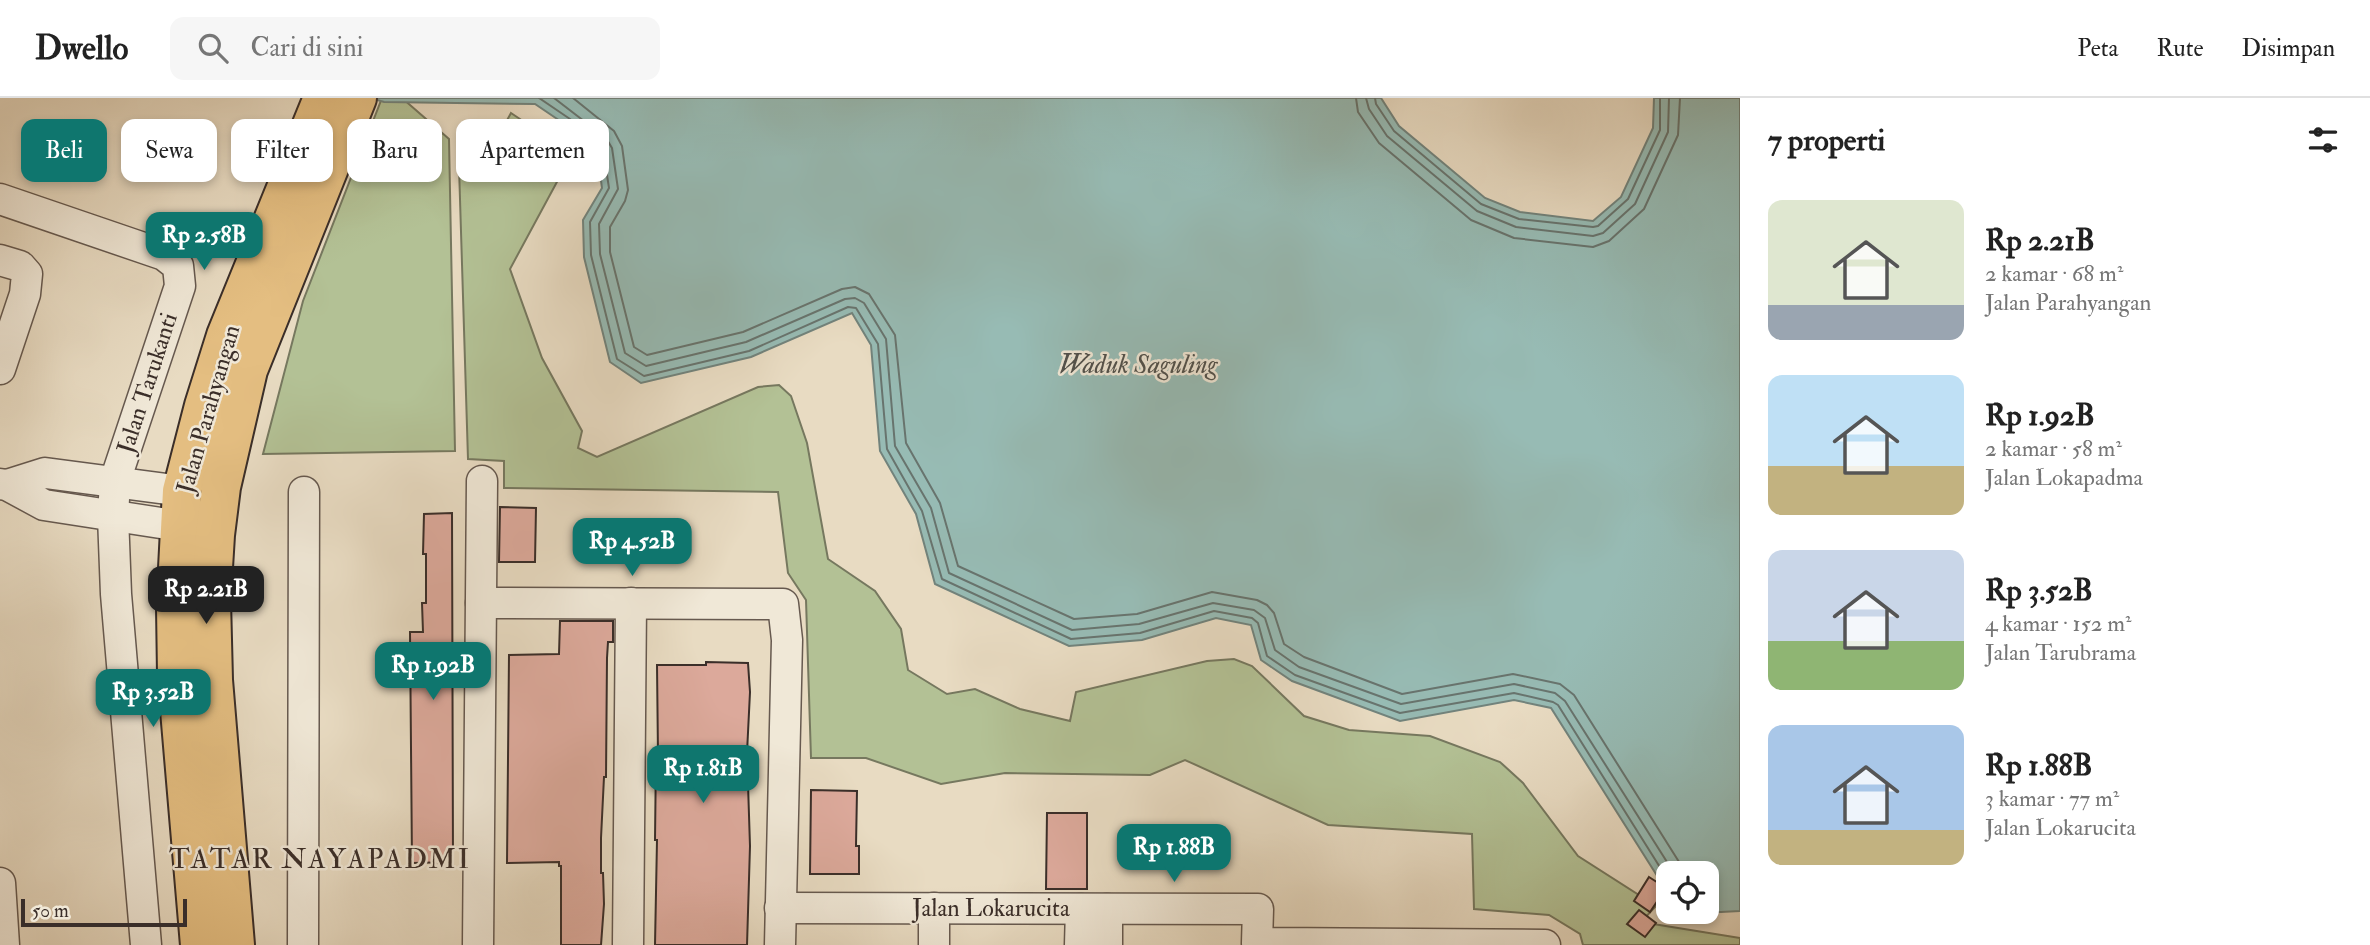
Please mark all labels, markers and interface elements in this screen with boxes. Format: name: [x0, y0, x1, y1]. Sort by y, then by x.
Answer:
search box: [170, 17, 660, 80]
text: Dwello: [35, 28, 128, 69]
icon: search: [194, 29, 232, 67]
text: Cari di sini: [250, 32, 364, 64]
text: Peta: [2077, 33, 2118, 64]
text: Rute: [2156, 33, 2204, 64]
text: Disimpan: [2242, 33, 2335, 64]
chip: Beli: [21, 119, 107, 182]
chip: Sewa: [121, 119, 217, 182]
chip: Filter: [231, 119, 333, 182]
chip: Baru: [347, 119, 442, 182]
chip: Apartemen: [456, 119, 609, 182]
icon: filters: [2304, 121, 2342, 159]
text: 7 properti: [1768, 122, 1885, 159]
pin: Rp 2.58B: [132, 212, 276, 272]
text: Rp 2.58B: [162, 220, 246, 249]
text: Rp 2.21B: [1985, 222, 2095, 259]
icon: home: [1824, 228, 1908, 312]
text: 2 kamar · 68 m²: [1985, 259, 2123, 288]
text: Jalan Parahyangan: [1985, 288, 2151, 317]
street label: Jalan Tarukanti: [110, 309, 185, 459]
street label: Jalan Parahyangan: [169, 321, 247, 498]
water label: Waduk Saguling: [1059, 349, 1219, 381]
text: Rp 1.92B: [1985, 397, 2095, 434]
icon: home: [1824, 403, 1908, 487]
text: 2 kamar · 58 m²: [1985, 434, 2122, 463]
text: Jalan Lokapadma: [1985, 463, 2143, 492]
pin: Rp 4.52B: [560, 518, 704, 578]
text: Rp 4.52B: [589, 526, 675, 555]
pin: Rp 2.21B: [134, 566, 278, 626]
text: Rp 3.52B: [1985, 572, 2093, 609]
text: Rp 2.21B: [164, 574, 248, 603]
icon: home: [1824, 578, 1908, 662]
text: 4 kamar · 152 m²: [1985, 609, 2132, 638]
text: Jalan Tarubrama: [1985, 638, 2136, 667]
pin: Rp 1.92B: [361, 642, 505, 702]
text: Rp 1.92B: [391, 650, 475, 679]
pin: Rp 3.52B: [81, 670, 225, 729]
text: Rp 3.52B: [112, 677, 194, 706]
pin: Rp 1.81B: [631, 746, 775, 805]
text: Rp 1.88B: [1985, 747, 2092, 784]
text: Rp 1.81B: [663, 753, 743, 782]
icon: home: [1824, 753, 1908, 837]
text: 3 kamar · 77 m²: [1985, 784, 2119, 813]
text: Jalan Lokarucita: [1985, 813, 2136, 842]
pin: Rp 1.88B: [1102, 824, 1246, 884]
text: Rp 1.88B: [1133, 832, 1215, 861]
district label: TATAR NAYAPADMI: [169, 842, 471, 877]
map controls: [1656, 861, 1719, 924]
button: locate: [1656, 861, 1719, 924]
street label: Jalan Lokarucita: [911, 893, 1071, 924]
scale bar: [21, 896, 187, 928]
text: 50 m: [32, 899, 69, 923]

